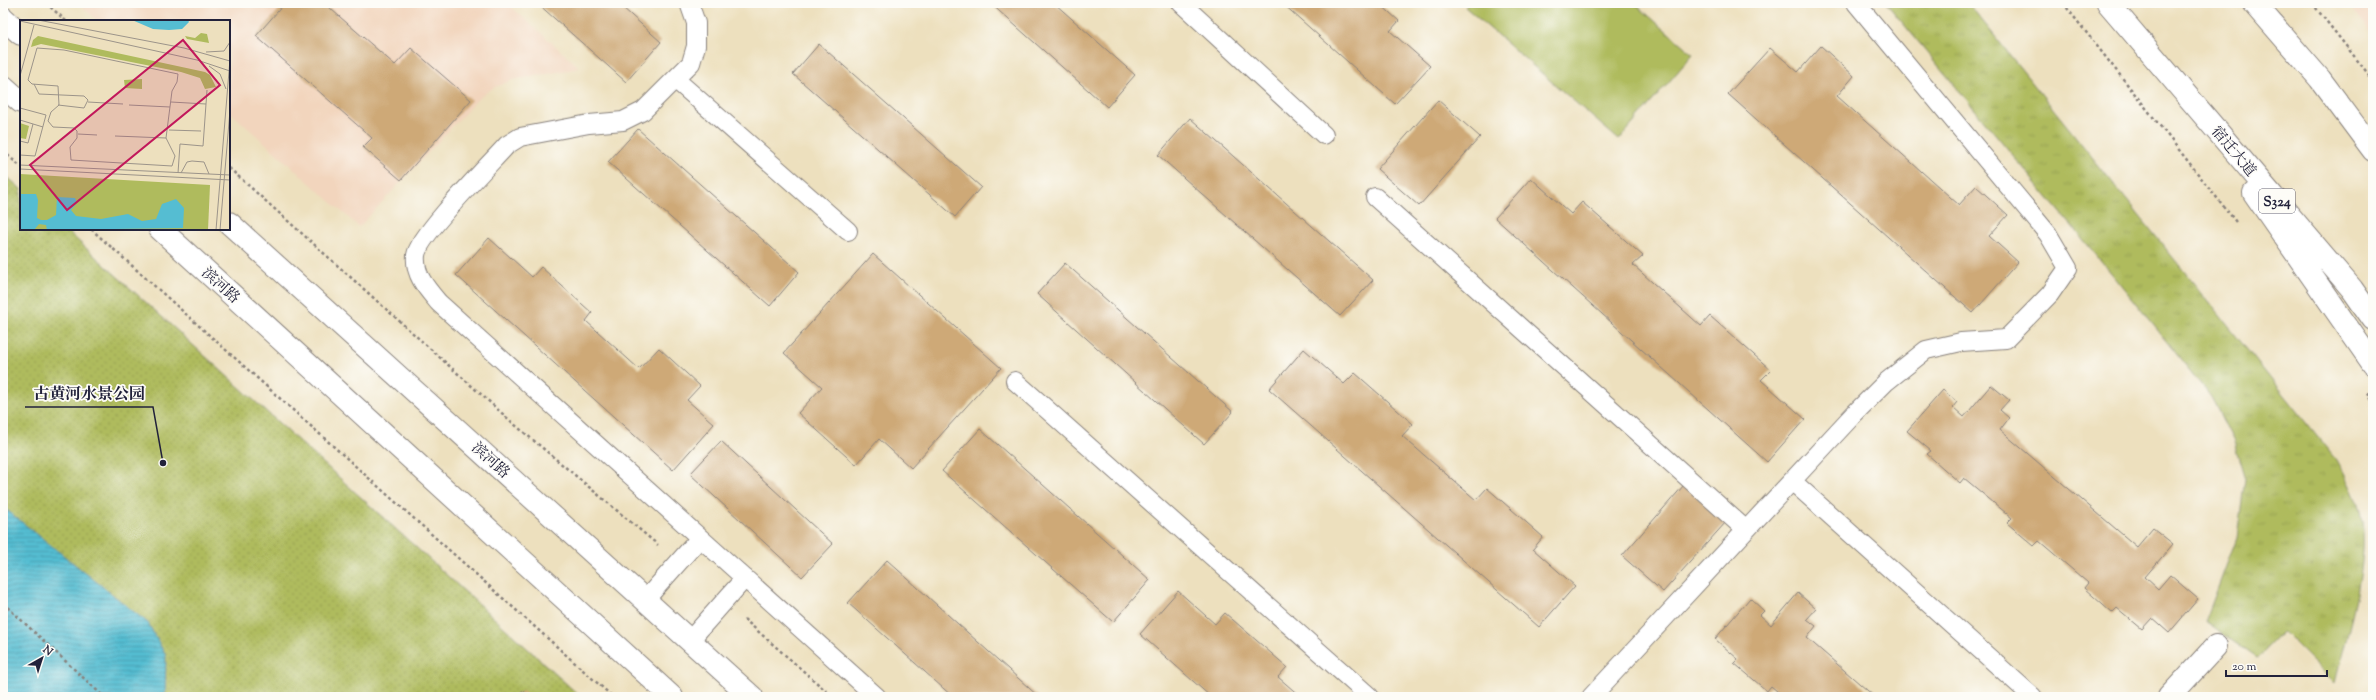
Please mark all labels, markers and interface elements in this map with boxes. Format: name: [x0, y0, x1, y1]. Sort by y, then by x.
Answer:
inset map: [20, 20, 230, 230]
street label: 宿迁大道: [2206, 122, 2260, 182]
road number: S324: [2259, 189, 2295, 213]
street label: 滨河路: [196, 263, 244, 309]
callout: 古黄河水景公园: [25, 379, 153, 407]
text: 古黄河水景公园: [33, 384, 145, 407]
street label: 滨河路: [466, 438, 514, 484]
north arrow: [22, 638, 62, 678]
text: N: [38, 641, 56, 660]
scale bar: [2226, 652, 2327, 678]
text: 20 m: [2232, 658, 2257, 676]

